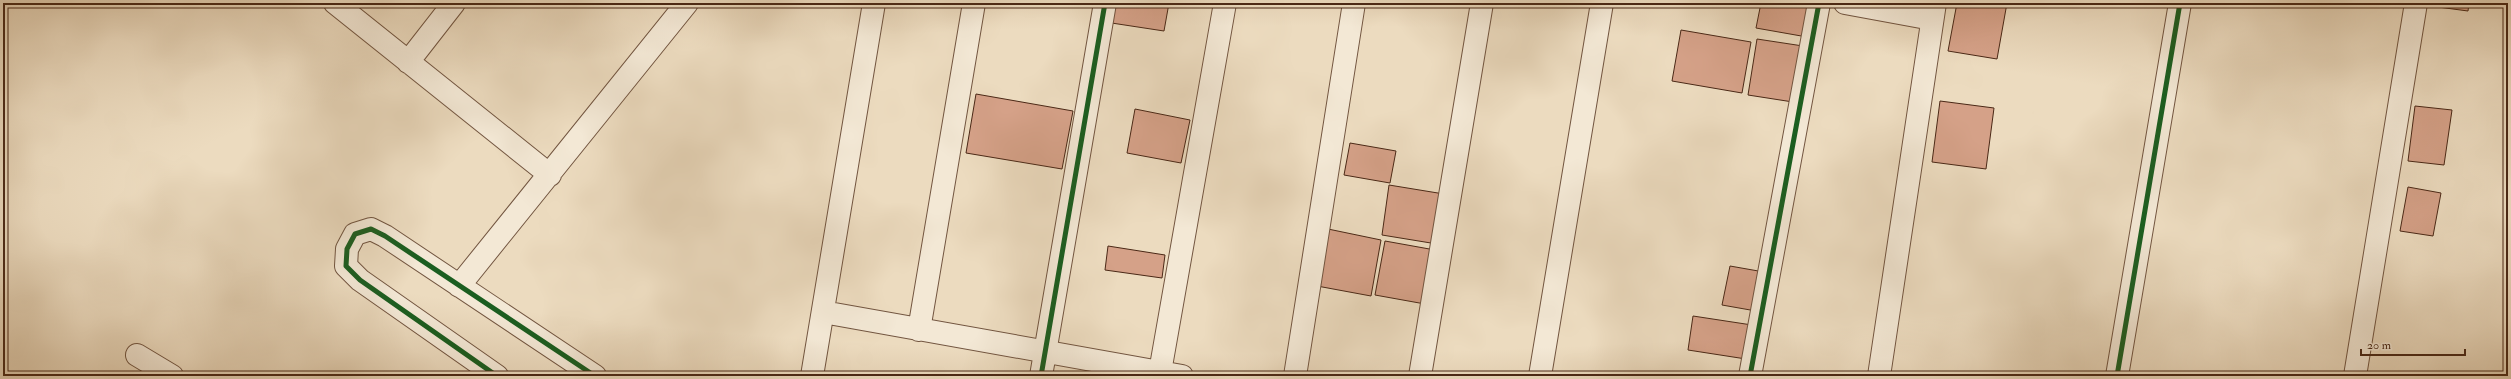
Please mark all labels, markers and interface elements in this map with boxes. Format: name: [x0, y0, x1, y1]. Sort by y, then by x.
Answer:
scale bar: [2361, 331, 2465, 357]
text: 20 m: [2367, 338, 2392, 353]

